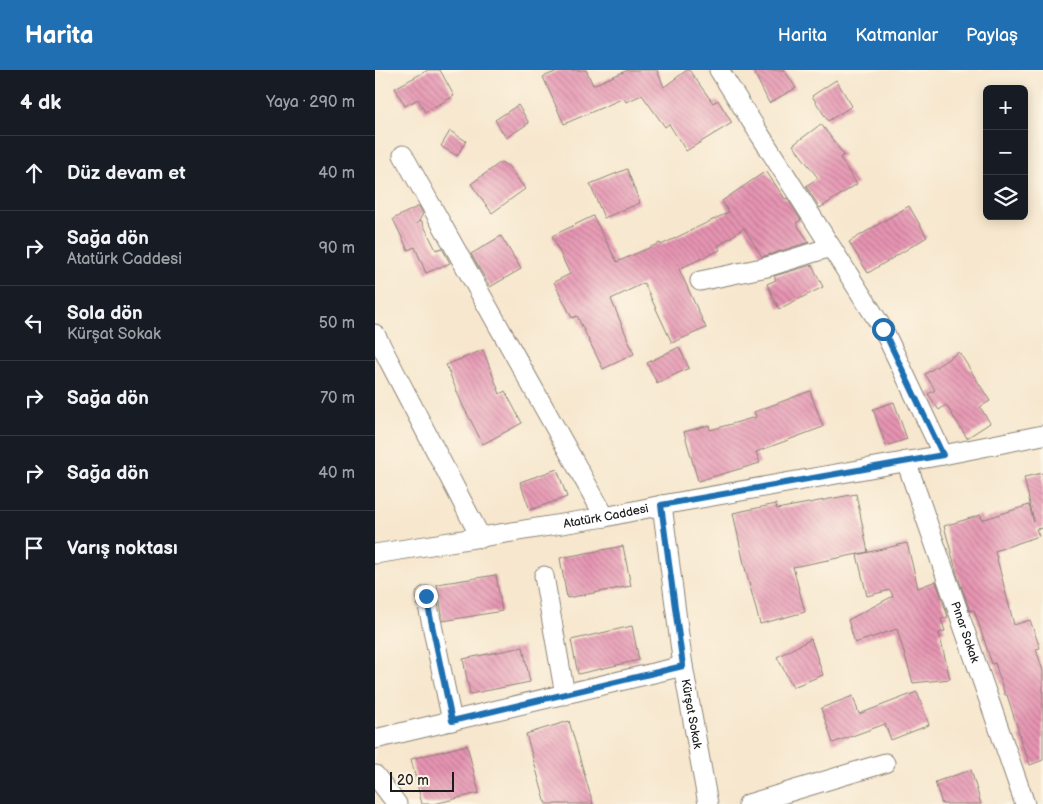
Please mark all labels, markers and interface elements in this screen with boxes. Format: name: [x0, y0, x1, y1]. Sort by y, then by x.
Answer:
text: Harita: [25, 21, 93, 50]
text: Harita: [778, 25, 827, 46]
text: Katmanlar: [855, 25, 938, 46]
text: Paylaş: [966, 25, 1018, 46]
map controls: [983, 85, 1028, 220]
button: +: [983, 85, 1028, 130]
text: 4 dk: [20, 90, 61, 115]
text: Yaya · 290 m: [266, 93, 355, 112]
button: −: [983, 130, 1028, 175]
icon: ahead: [20, 159, 48, 187]
text: Düz devam et: [67, 162, 186, 185]
text: 40 m: [318, 164, 355, 183]
button: layers: [983, 175, 1028, 220]
text: Sağa dön: [67, 227, 149, 250]
icon: right: [20, 234, 48, 262]
text: 90 m: [319, 239, 355, 258]
text: Atatürk Caddesi: [67, 250, 182, 269]
text: Sola dön: [67, 302, 143, 325]
icon: left: [20, 309, 48, 337]
text: 50 m: [319, 314, 355, 333]
route start: [872, 318, 895, 341]
text: Kürşat Sokak: [67, 325, 161, 344]
icon: right: [20, 384, 48, 412]
text: Sağa dön: [67, 387, 149, 410]
text: 70 m: [320, 389, 355, 408]
icon: right: [20, 459, 48, 487]
text: Sağa dön: [67, 462, 149, 485]
text: 40 m: [318, 464, 355, 483]
street label: Atatürk Caddesi: [562, 501, 650, 532]
icon: arrive: [20, 534, 48, 562]
text: Varış noktası: [67, 537, 178, 560]
route end: [415, 585, 438, 608]
street label: Pınar Sokak: [947, 600, 982, 665]
street label: Kürşat Sokak: [678, 678, 705, 750]
scale bar: [390, 769, 454, 792]
text: 20 m: [397, 772, 429, 789]

